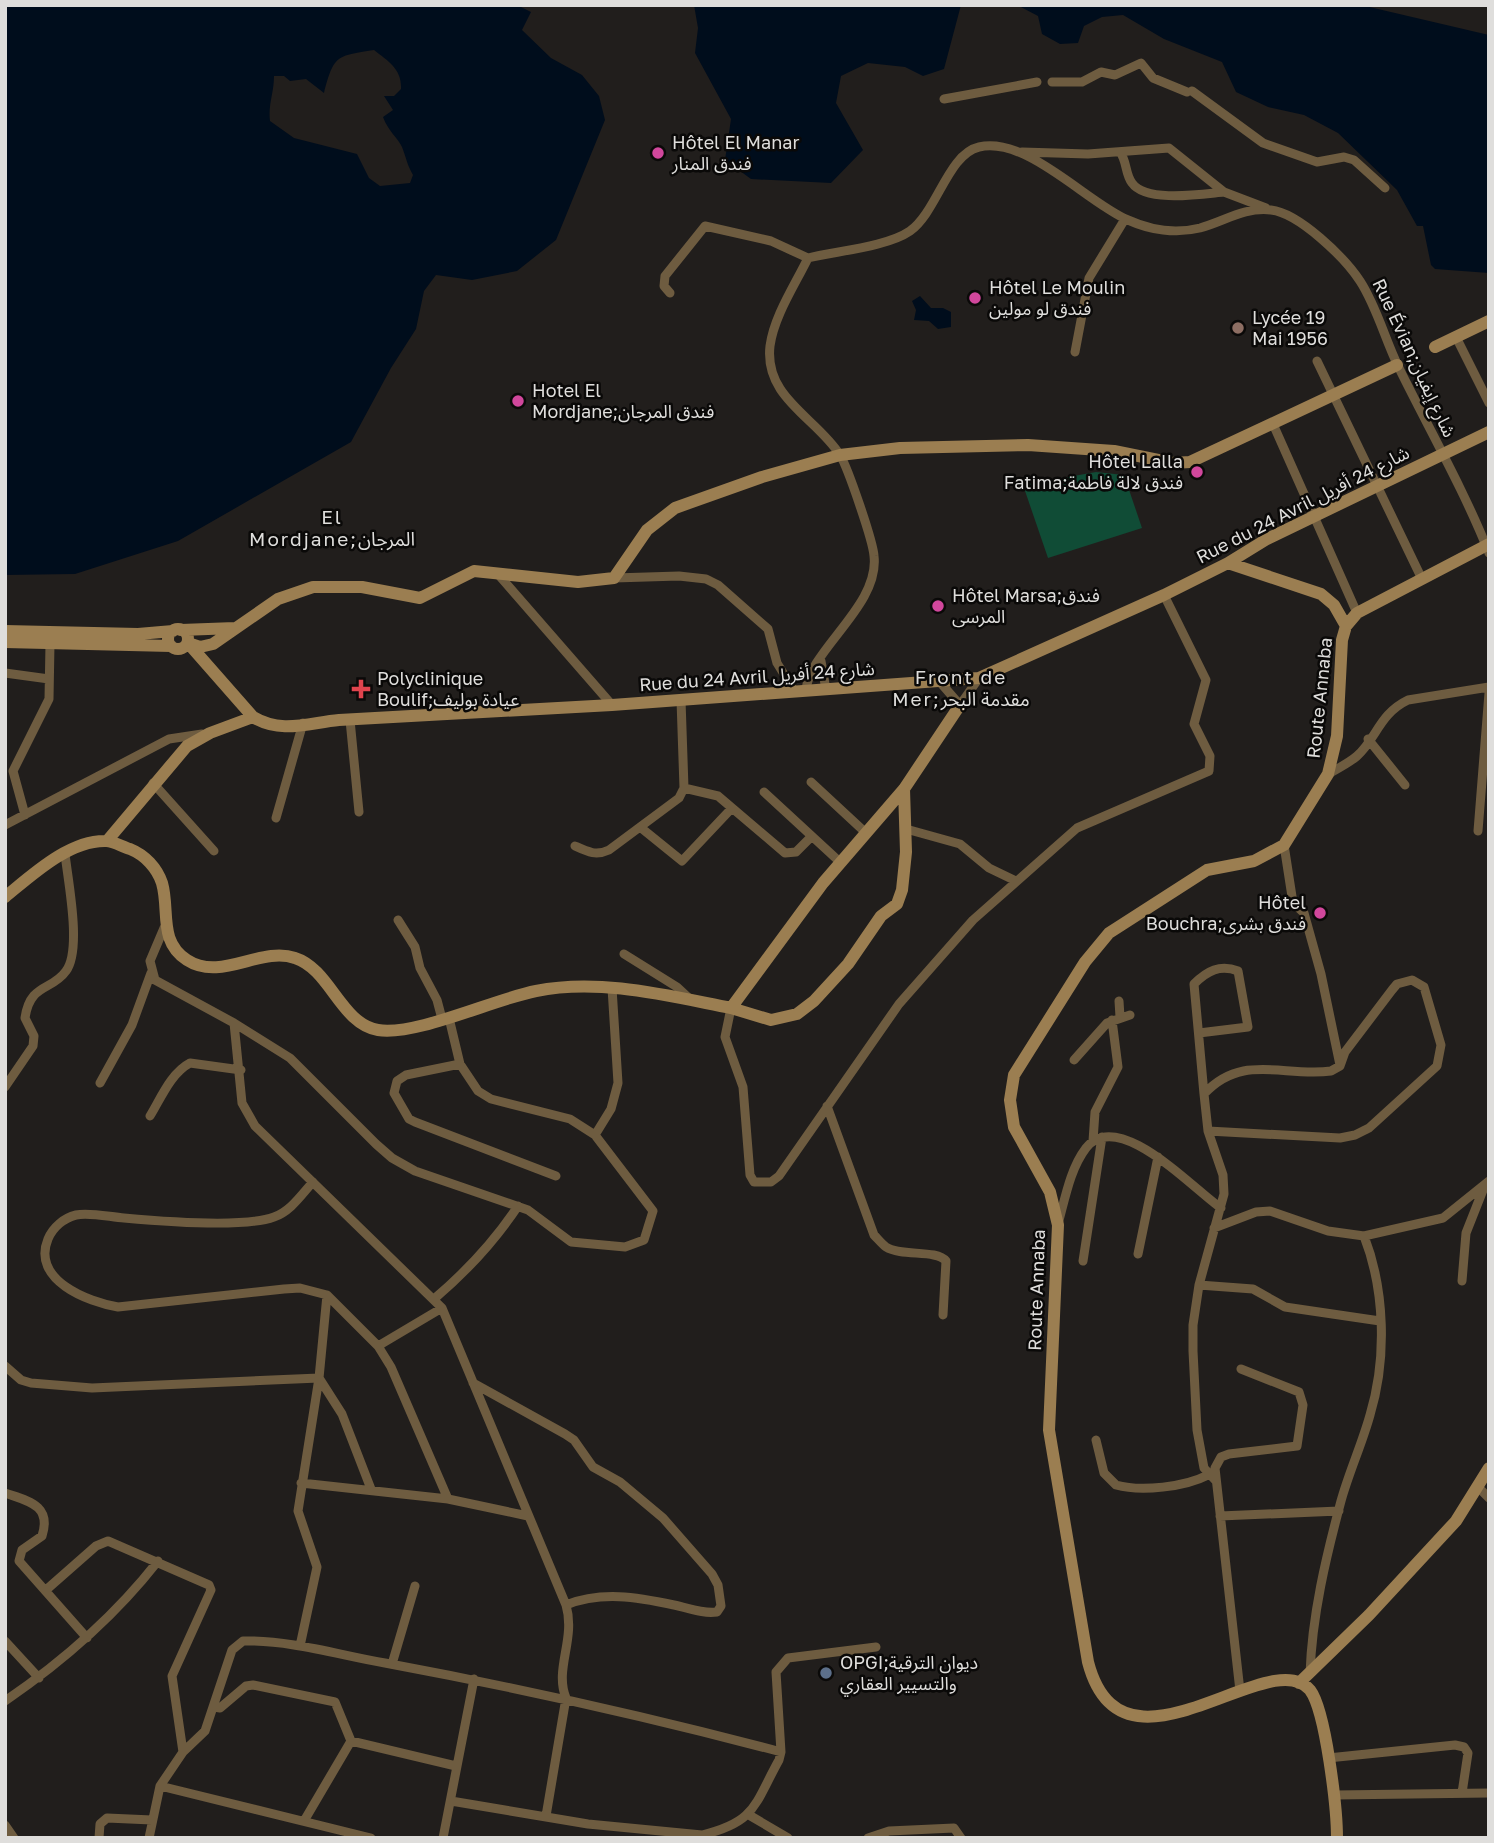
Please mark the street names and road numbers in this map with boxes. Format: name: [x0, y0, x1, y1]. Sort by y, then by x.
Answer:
street label: Rue Évian;شارع إيفيان: [1365, 275, 1461, 442]
street label: Rue du 24 Avril شارع 24 أفريل: [1192, 441, 1415, 571]
street label: Route Annaba: [1302, 636, 1336, 759]
street label: Rue du 24 Avril شارع 24 أفريل: [638, 657, 876, 699]
street label: Route Annaba: [1023, 1229, 1049, 1351]

